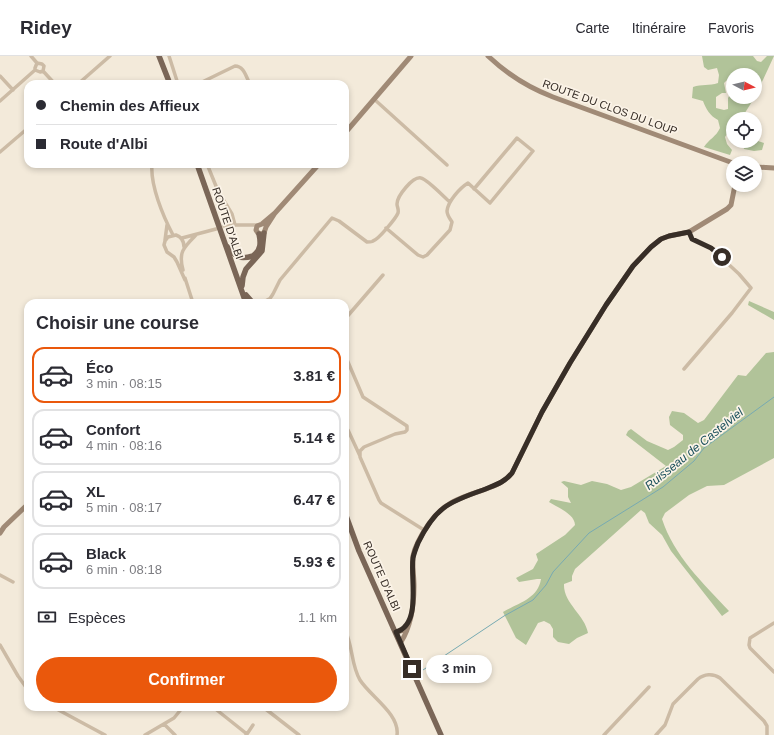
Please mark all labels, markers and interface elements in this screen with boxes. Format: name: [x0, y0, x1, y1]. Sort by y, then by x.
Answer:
text: Ridey: [20, 17, 72, 38]
text: Carte: [575, 20, 610, 36]
text: Itinéraire: [632, 20, 686, 36]
text: Favoris: [708, 20, 754, 36]
north arrow: [726, 68, 762, 104]
map controls: [726, 68, 762, 192]
street label: ROUTE DU CLOS DU LOUP: [541, 77, 679, 137]
text: Chemin des Affieux: [60, 97, 199, 114]
button: locate: [726, 112, 762, 148]
text: Route d'Albi: [60, 135, 148, 152]
button: layers: [726, 156, 762, 192]
street label: ROUTE D'ALBI: [210, 185, 246, 261]
route start: [713, 248, 731, 266]
text: Choisir une course: [36, 313, 199, 333]
icon: car: [38, 357, 74, 393]
text: Éco: [86, 359, 114, 376]
text: 3.81 €: [293, 367, 335, 384]
text: 3 min · 08:15: [86, 376, 162, 391]
water label: Ruisseau de Castelviel: [642, 405, 746, 493]
icon: car: [38, 419, 74, 455]
text: Confort: [86, 421, 140, 438]
text: 5.14 €: [293, 429, 335, 446]
text: 4 min · 08:16: [86, 438, 162, 453]
icon: car: [38, 481, 74, 517]
text: XL: [86, 483, 105, 500]
text: 6.47 €: [293, 491, 335, 508]
text: 5 min · 08:17: [86, 500, 162, 515]
street label: ROUTE D'ALBI: [361, 539, 403, 613]
icon: car: [38, 543, 74, 579]
text: Black: [86, 545, 126, 562]
text: 5.93 €: [293, 553, 335, 570]
text: 6 min · 08:18: [86, 562, 162, 577]
icon: cash: [36, 606, 58, 628]
text: Espèces: [68, 609, 126, 626]
text: 1.1 km: [298, 610, 337, 625]
callout: 3 min: [426, 655, 492, 683]
button: Confirmer: [36, 657, 337, 703]
route end: [403, 660, 421, 678]
text: 3 min: [442, 661, 476, 676]

